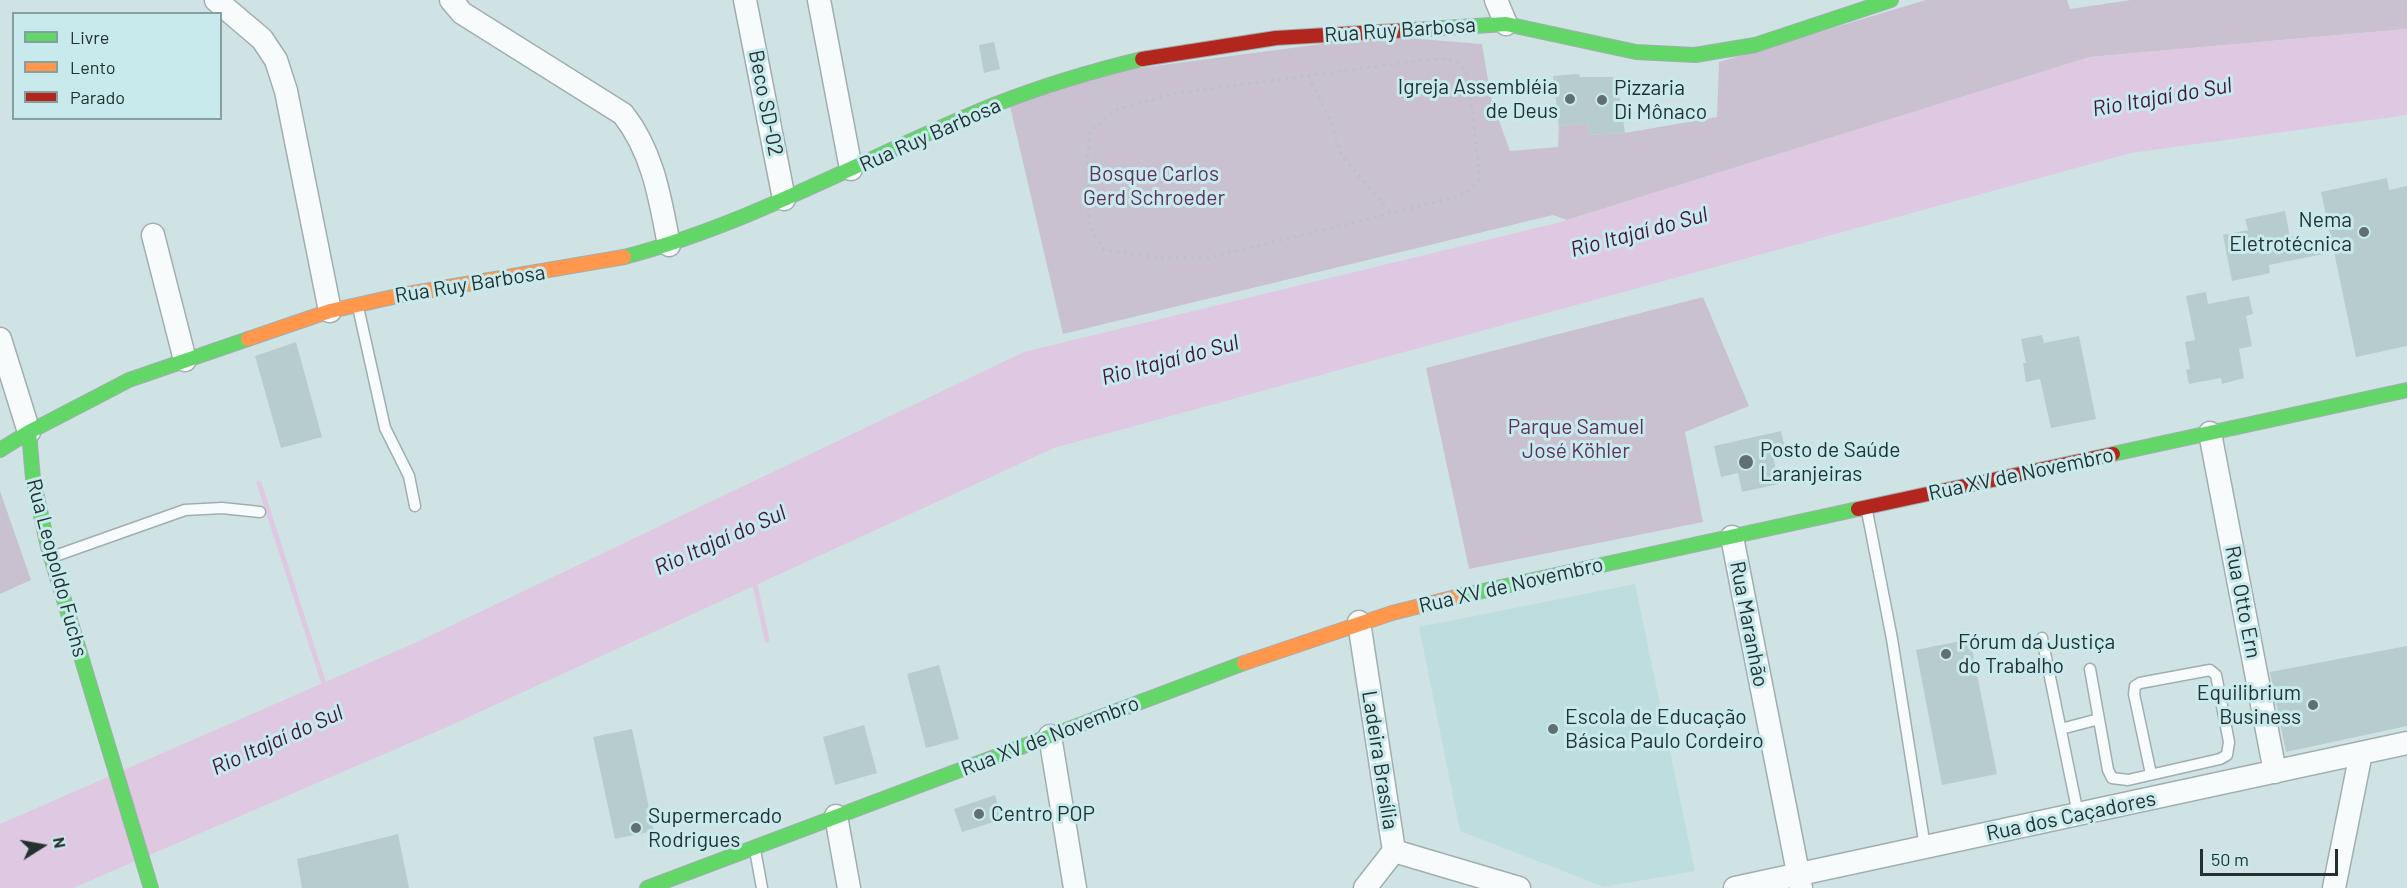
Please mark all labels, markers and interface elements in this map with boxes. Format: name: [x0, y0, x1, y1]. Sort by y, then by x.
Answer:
legend: [12, 12, 222, 120]
street label: Rua Ruy Barbosa: [1323, 12, 1477, 48]
text: Livre: [70, 26, 109, 48]
street label: Beco SD-02: [743, 48, 789, 158]
text: Lento: [70, 56, 116, 78]
water label: Rio Itajaí do Sul: [2090, 72, 2234, 122]
place label: Igreja Assembléia de Deus: [1398, 74, 1558, 124]
place label: Pizzaria Di Mônaco: [1614, 75, 1707, 125]
text: Parado: [70, 86, 125, 108]
marker: Igreja Assembléia de Deus: [1563, 92, 1577, 106]
street label: Rua Ruy Barbosa: [855, 93, 1005, 177]
marker: Pizzaria Di Mônaco: [1595, 93, 1609, 107]
park label: Bosque Carlos Gerd Schroeder: [1083, 161, 1225, 211]
water label: Rio Itajaí do Sul: [1567, 201, 1711, 263]
place label: Nema Eletrotécnica: [2229, 207, 2352, 257]
marker: Nema Eletrotécnica: [2357, 225, 2371, 239]
street label: Rua Ruy Barbosa: [393, 260, 547, 308]
water label: Rio Itajaí do Sul: [1098, 329, 1242, 391]
park label: Parque Samuel José Köhler: [1508, 414, 1644, 464]
place label: Posto de Saúde Laranjeiras: [1760, 437, 1900, 487]
street label: Rua XV de Novembro: [1926, 442, 2116, 506]
marker: Posto de Saúde Laranjeiras: [1737, 453, 1755, 471]
street label: Rua Leopoldo Fuchs: [21, 476, 93, 660]
water label: Rio Itajaí do Sul: [650, 499, 790, 581]
street label: Rua Otto Ern: [2220, 543, 2266, 661]
street label: Rua XV de Novembro: [1416, 552, 1606, 618]
street label: Rua Maranhão: [1724, 559, 1774, 689]
place label: Fórum da Justiça do Trabalho: [1958, 629, 2115, 679]
marker: Fórum da Justiça do Trabalho: [1939, 647, 1953, 661]
place label: Equilibrium Business: [2197, 680, 2301, 730]
street label: Ladeira Brasília: [1357, 689, 1403, 831]
street label: Rua XV de Novembro: [957, 690, 1143, 782]
marker: Equilibrium Business: [2306, 698, 2320, 712]
water label: Rio Itajaí do Sul: [207, 699, 347, 781]
place label: Escola de Educação Básica Paulo Cordeiro: [1565, 704, 1764, 754]
marker: Escola de Educação Básica Paulo Cordeiro: [1546, 722, 1560, 736]
street label: Rua dos Caçadores: [1984, 786, 2158, 846]
place label: Centro POP: [991, 801, 1095, 827]
place label: Supermercado Rodrigues: [648, 803, 782, 853]
marker: Centro POP: [972, 807, 986, 821]
north arrow: [12, 816, 72, 876]
marker: Supermercado Rodrigues: [629, 821, 643, 835]
text: N: [50, 835, 70, 849]
scale bar: [2203, 837, 2341, 875]
text: 50 m: [2211, 848, 2249, 870]

